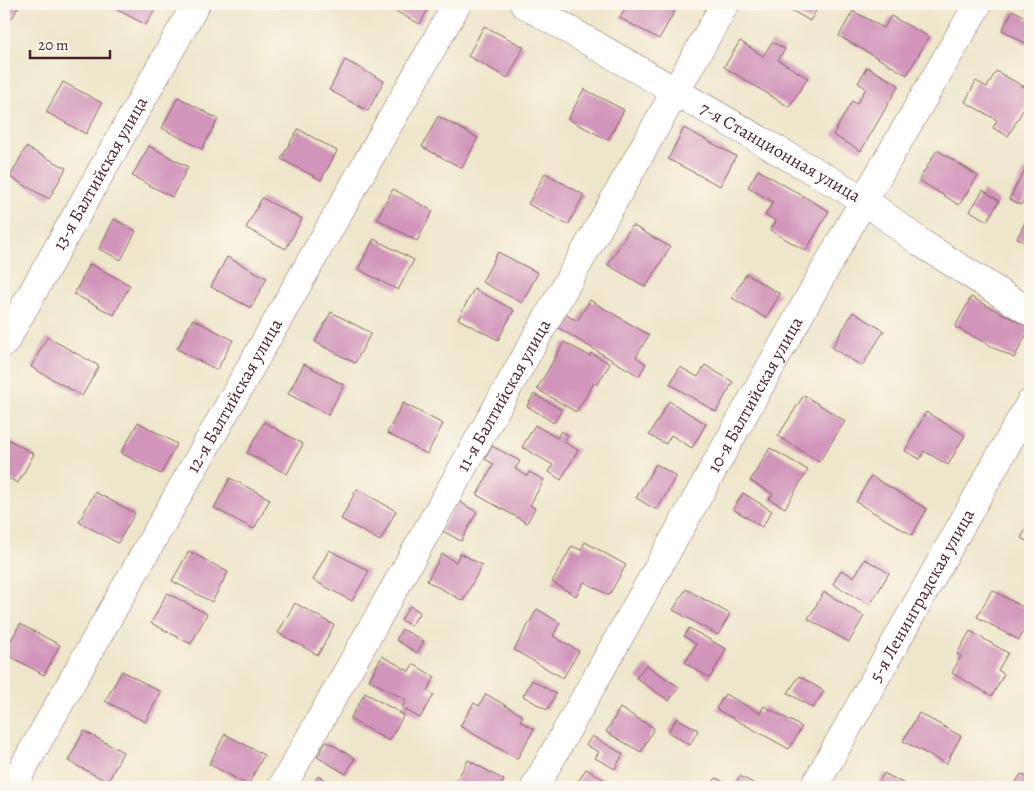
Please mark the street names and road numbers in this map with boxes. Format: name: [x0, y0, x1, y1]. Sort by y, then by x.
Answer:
street label: 13-я Балтийская улица: [47, 92, 153, 254]
street label: 7-я Станционная улица: [696, 96, 866, 208]
street label: 10-я Балтийская улица: [702, 312, 809, 477]
street label: 12-я Балтийская улица: [181, 314, 288, 477]
street label: 11-я Балтийская улица: [451, 314, 557, 476]
street label: 5-я Ленинградская улица: [864, 504, 980, 686]

